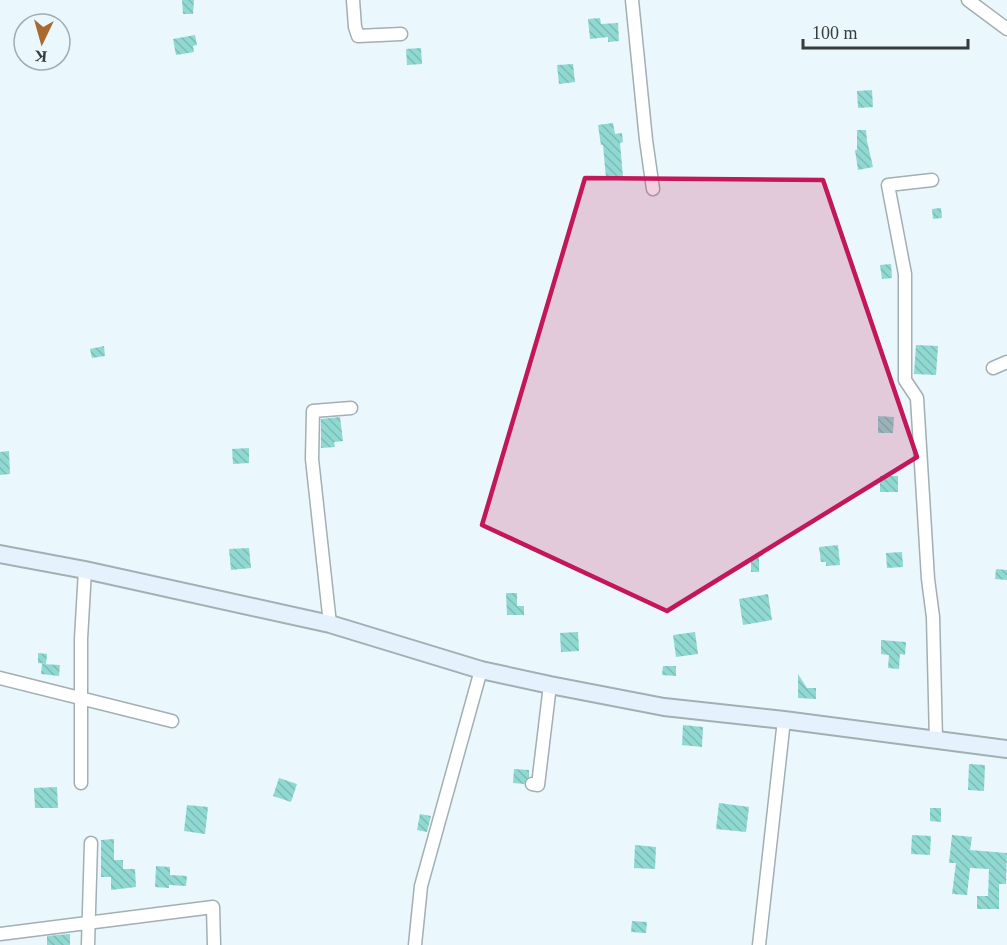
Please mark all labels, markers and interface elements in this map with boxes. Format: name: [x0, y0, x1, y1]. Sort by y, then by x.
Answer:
north arrow: [12, 12, 72, 72]
scale bar: [803, 12, 968, 50]
text: 100 m: [812, 23, 858, 43]
text: K: [33, 47, 48, 65]

